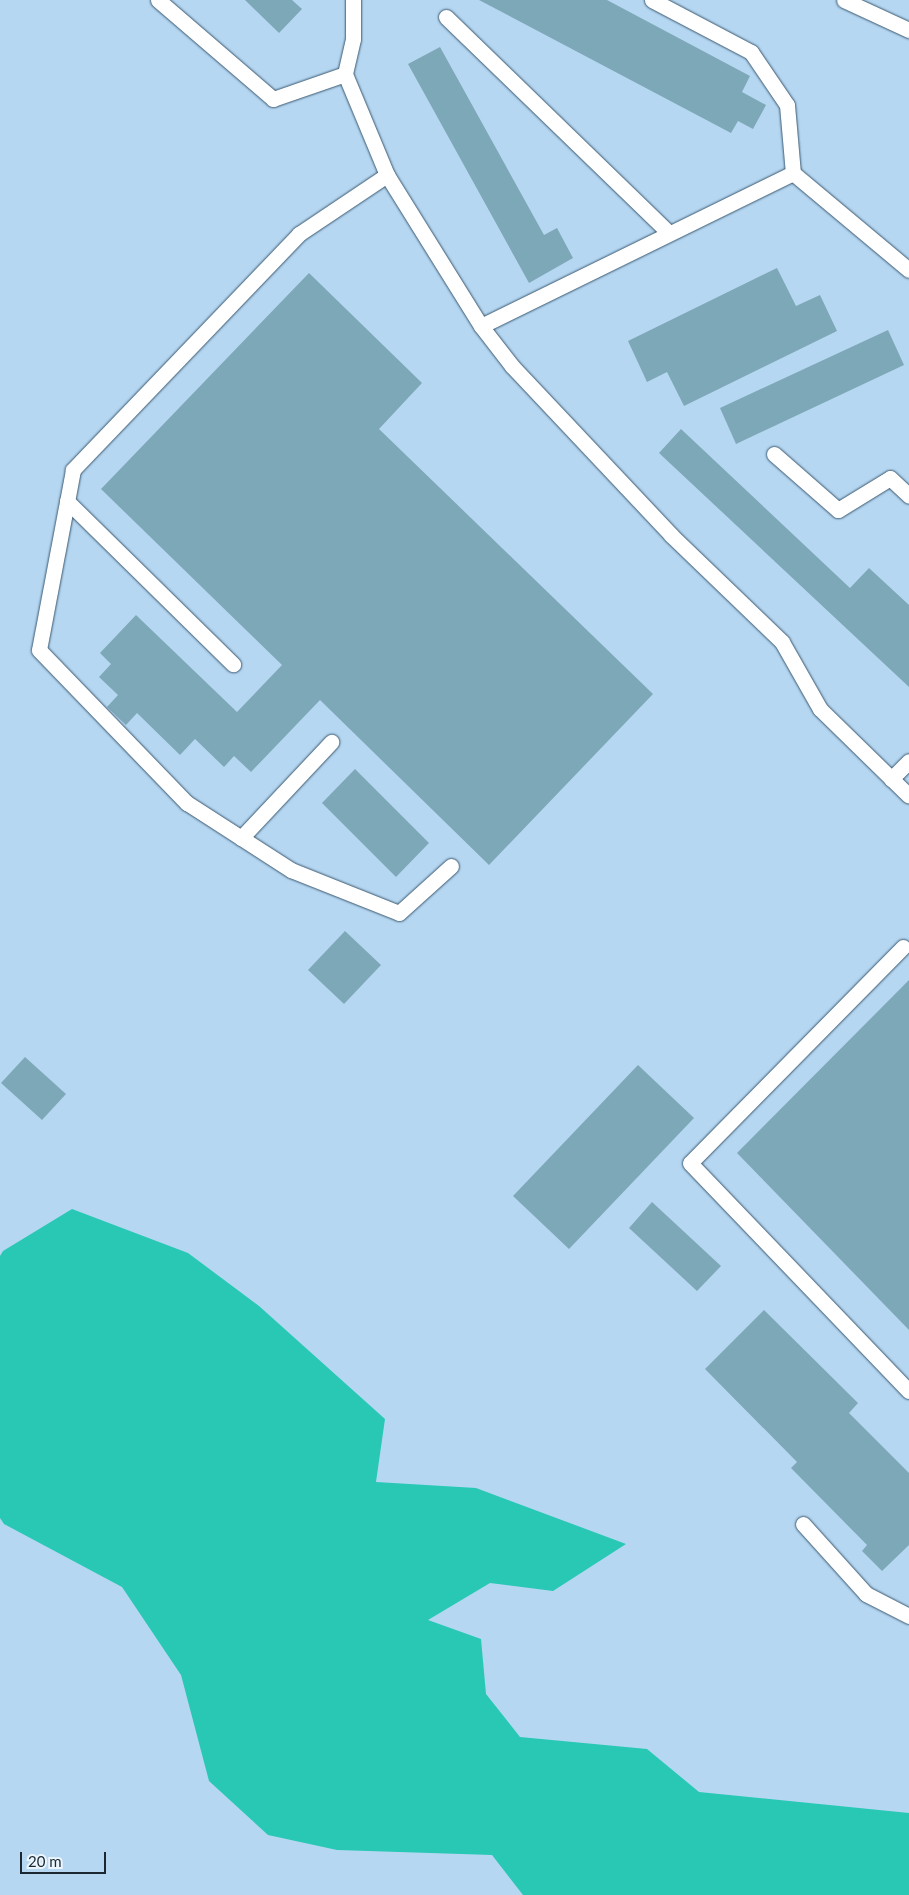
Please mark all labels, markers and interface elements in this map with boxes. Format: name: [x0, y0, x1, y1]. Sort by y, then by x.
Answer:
scale bar: [22, 1842, 109, 1874]
text: 20 m: [28, 1852, 62, 1870]

